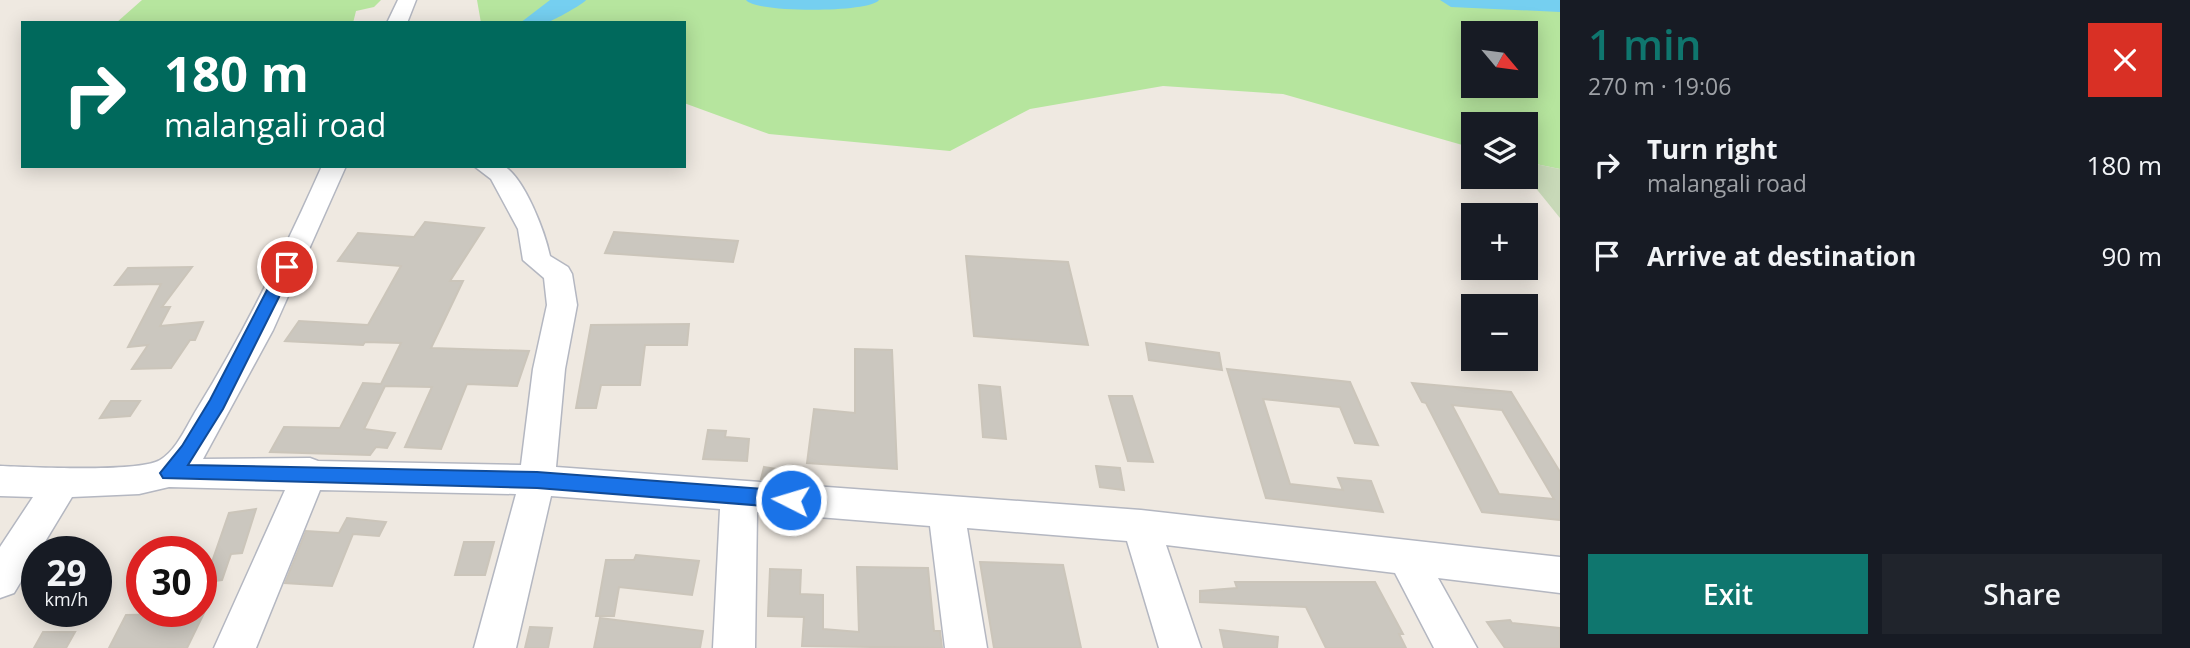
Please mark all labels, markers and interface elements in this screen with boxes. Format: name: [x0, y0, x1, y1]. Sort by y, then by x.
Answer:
text: 1 min: [1588, 15, 1701, 72]
north arrow: [1461, 21, 1538, 98]
map controls: [1461, 21, 1538, 371]
button: close: [2088, 23, 2162, 97]
text: 180 m: [164, 40, 309, 106]
icon: right: [49, 49, 140, 140]
text: 270 m · 19:06: [1588, 70, 1731, 102]
text: malangali road: [164, 103, 386, 146]
button: layers: [1461, 112, 1538, 189]
text: Turn right: [1647, 131, 1778, 167]
icon: right: [1588, 146, 1626, 184]
text: 180 m: [2087, 147, 2162, 183]
text: malangali road: [1647, 167, 1807, 199]
button: +: [1461, 203, 1538, 280]
pin: [257, 237, 317, 297]
icon: arrive: [1588, 237, 1626, 275]
text: Arrive at destination: [1647, 238, 1916, 274]
text: 90 m: [2101, 238, 2162, 274]
icon: arrive: [268, 248, 306, 286]
button: −: [1461, 294, 1538, 371]
position arrow: [754, 463, 828, 537]
speed limit sign: 30: [126, 536, 217, 627]
text: 29: [46, 549, 87, 596]
button: Exit: [1588, 554, 1868, 634]
button: Share: [1882, 554, 2162, 634]
text: km/h: [45, 587, 88, 611]

